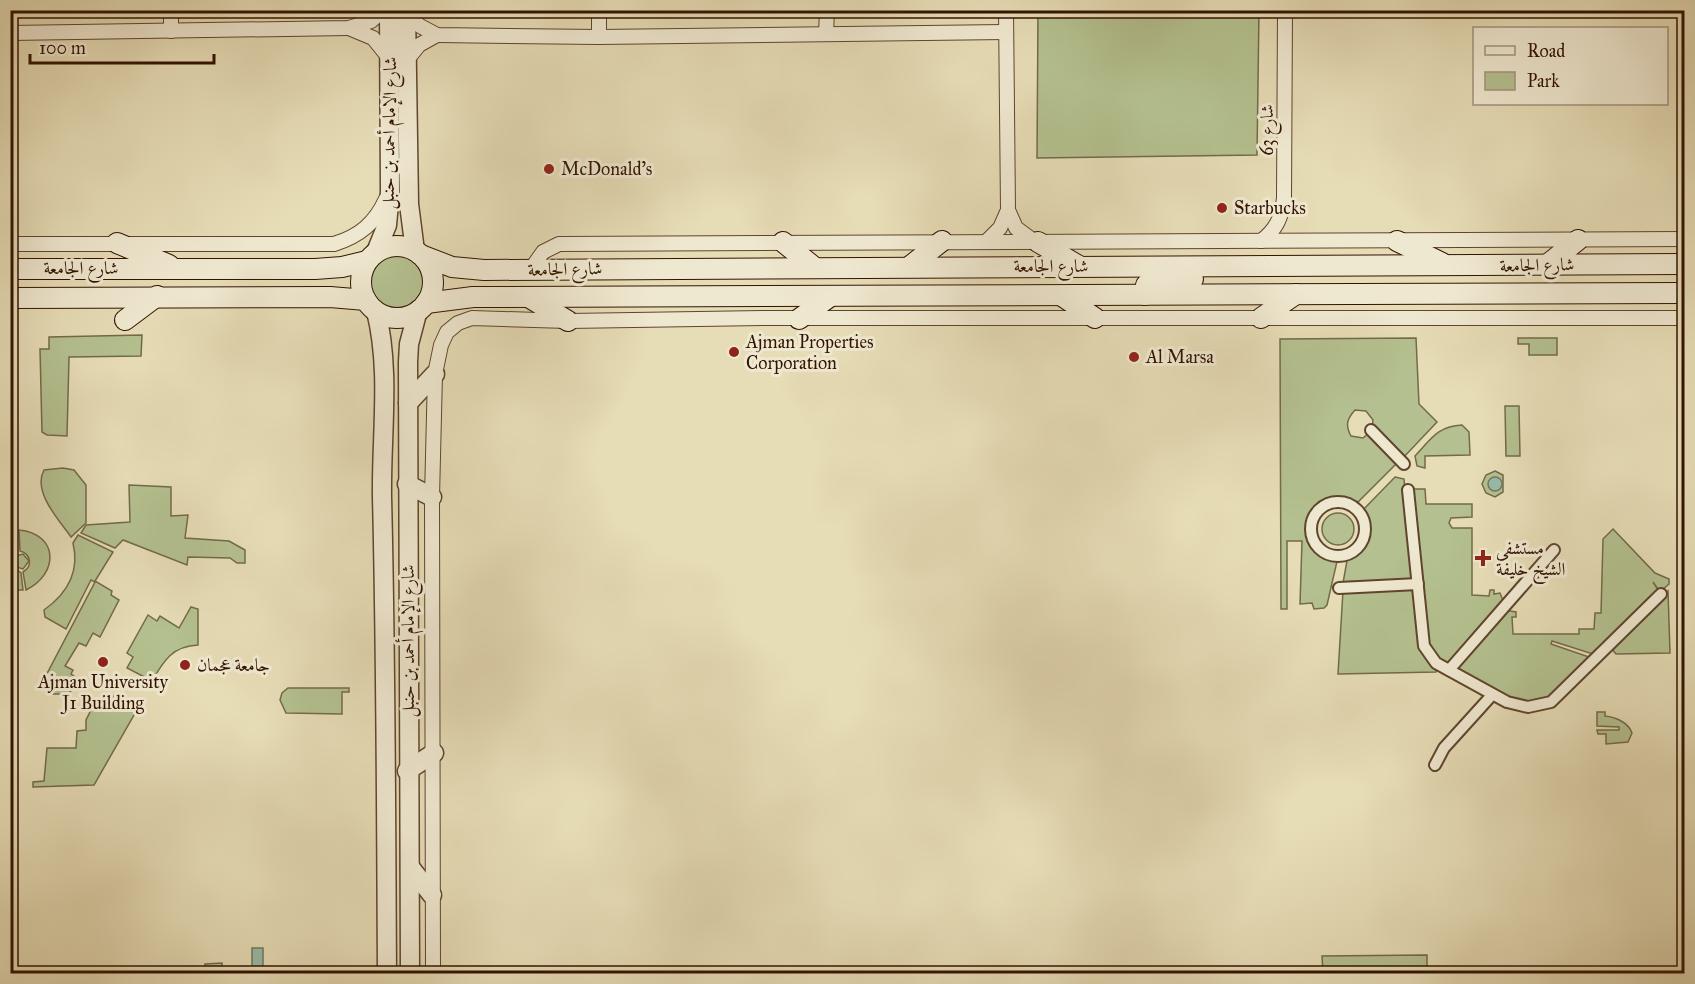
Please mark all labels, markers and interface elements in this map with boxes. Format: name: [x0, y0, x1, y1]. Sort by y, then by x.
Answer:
scale bar: [30, 27, 214, 65]
legend: [1473, 27, 1668, 105]
text: 100 m: [39, 37, 86, 59]
text: Road: [1527, 40, 1565, 62]
street label: شارع الإمام أحمد بن حنبل: [375, 56, 406, 210]
text: Park: [1527, 70, 1560, 92]
street label: شارع 63: [1256, 104, 1282, 156]
place label: McDonald's: [561, 158, 652, 180]
marker: McDonald's: [542, 162, 556, 176]
place label: Starbucks: [1234, 197, 1306, 219]
marker: Starbucks: [1215, 201, 1229, 215]
street label: شارع الجامعة: [1499, 253, 1575, 281]
street label: شارع الجامعة: [1014, 255, 1088, 281]
street label: شارع الجامعة: [44, 257, 118, 283]
street label: شارع الجامعة: [527, 257, 603, 285]
place label: Ajman Properties Corporation: [745, 331, 873, 374]
marker: Ajman Properties Corporation: [727, 345, 741, 359]
place label: Al Marsa: [1145, 346, 1214, 368]
marker: Al Marsa: [1127, 350, 1141, 364]
place label: مستشفى الشيخ خليفة: [1496, 537, 1566, 585]
marker: مستشفى الشيخ خليفة: [1474, 549, 1492, 567]
street label: شارع الإمام أحمد بن حنبل: [395, 565, 424, 717]
place label: جامعة عجمان: [197, 654, 270, 676]
marker: Ajman University J1 Building: [96, 655, 110, 669]
marker: جامعة عجمان: [178, 658, 192, 672]
place label: Ajman University J1 Building: [37, 671, 169, 715]

